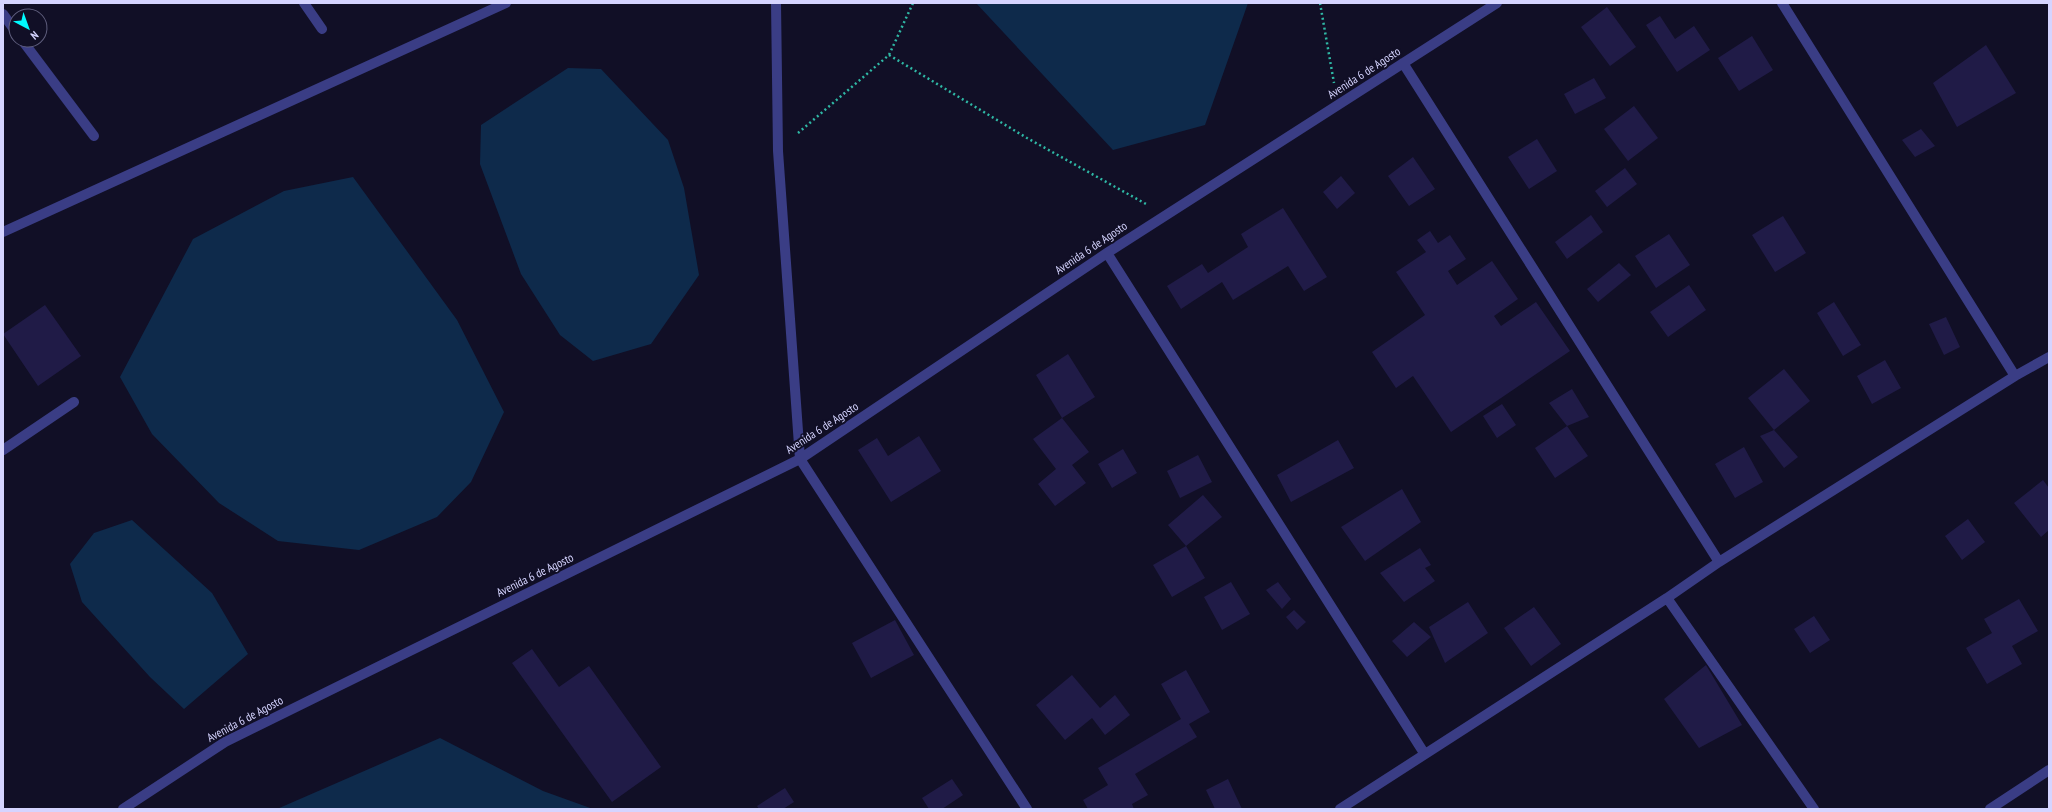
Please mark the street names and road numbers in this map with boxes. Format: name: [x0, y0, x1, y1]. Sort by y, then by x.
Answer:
street label: Avenida 6 de Agosto: [1324, 43, 1403, 102]
street label: Avenida 6 de Agosto: [1052, 218, 1130, 277]
street label: Avenida 6 de Agosto: [782, 398, 861, 457]
street label: Avenida 6 de Agosto: [494, 549, 576, 600]
street label: Avenida 6 de Agosto: [204, 692, 285, 745]

